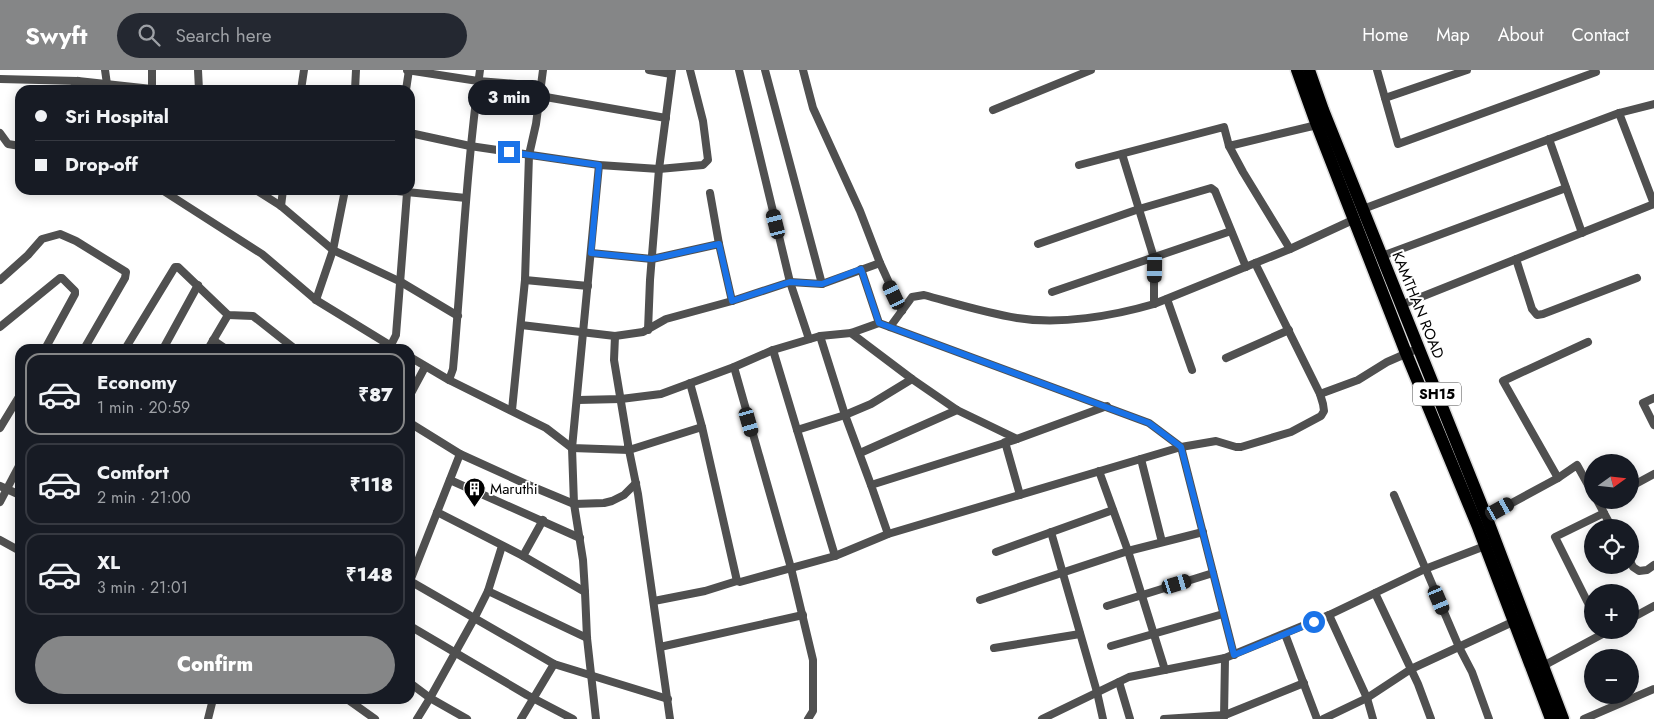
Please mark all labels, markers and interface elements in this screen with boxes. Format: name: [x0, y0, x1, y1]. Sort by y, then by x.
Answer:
search box: [117, 13, 467, 58]
text: Swyft: [25, 18, 87, 53]
icon: search: [135, 21, 163, 49]
text: Search here: [175, 22, 272, 49]
text: Home: [1362, 22, 1408, 48]
text: Map: [1436, 22, 1470, 48]
text: About: [1498, 22, 1543, 48]
text: Contact: [1571, 22, 1629, 48]
callout: 3 min: [468, 79, 550, 114]
text: 3 min: [488, 86, 530, 109]
text: Sri Hospital: [65, 103, 169, 130]
route end: [498, 141, 520, 163]
text: Drop-off: [65, 151, 138, 178]
car: [765, 208, 786, 240]
street label: KAMTHAN ROAD: [1386, 248, 1450, 362]
car: [1147, 253, 1162, 283]
car: [880, 278, 907, 312]
text: Economy: [97, 369, 177, 396]
icon: car: [37, 372, 82, 417]
text: ₹87: [358, 381, 393, 408]
road number: SH15: [1413, 382, 1461, 406]
text: 1 min · 20:59: [97, 396, 190, 419]
car: [737, 406, 760, 438]
north arrow: [1584, 454, 1639, 509]
map controls: [1584, 454, 1639, 704]
text: Comfort: [97, 459, 169, 486]
icon: car: [37, 462, 82, 507]
text: ₹118: [350, 471, 393, 498]
building icon: Maruthi: [462, 477, 486, 508]
place label: Maruthi: [490, 478, 538, 500]
text: 2 min · 21:00: [97, 486, 191, 509]
car: [1483, 495, 1516, 523]
button: locate: [1584, 519, 1639, 574]
text: XL: [97, 549, 120, 576]
icon: car: [37, 552, 82, 597]
text: ₹148: [346, 561, 393, 588]
car: [1160, 572, 1193, 596]
text: 3 min · 21:01: [97, 576, 188, 599]
car: [1426, 583, 1451, 617]
button: +: [1584, 584, 1639, 639]
route start: [1303, 611, 1325, 633]
button: Confirm: [35, 636, 395, 694]
button: −: [1584, 649, 1639, 704]

